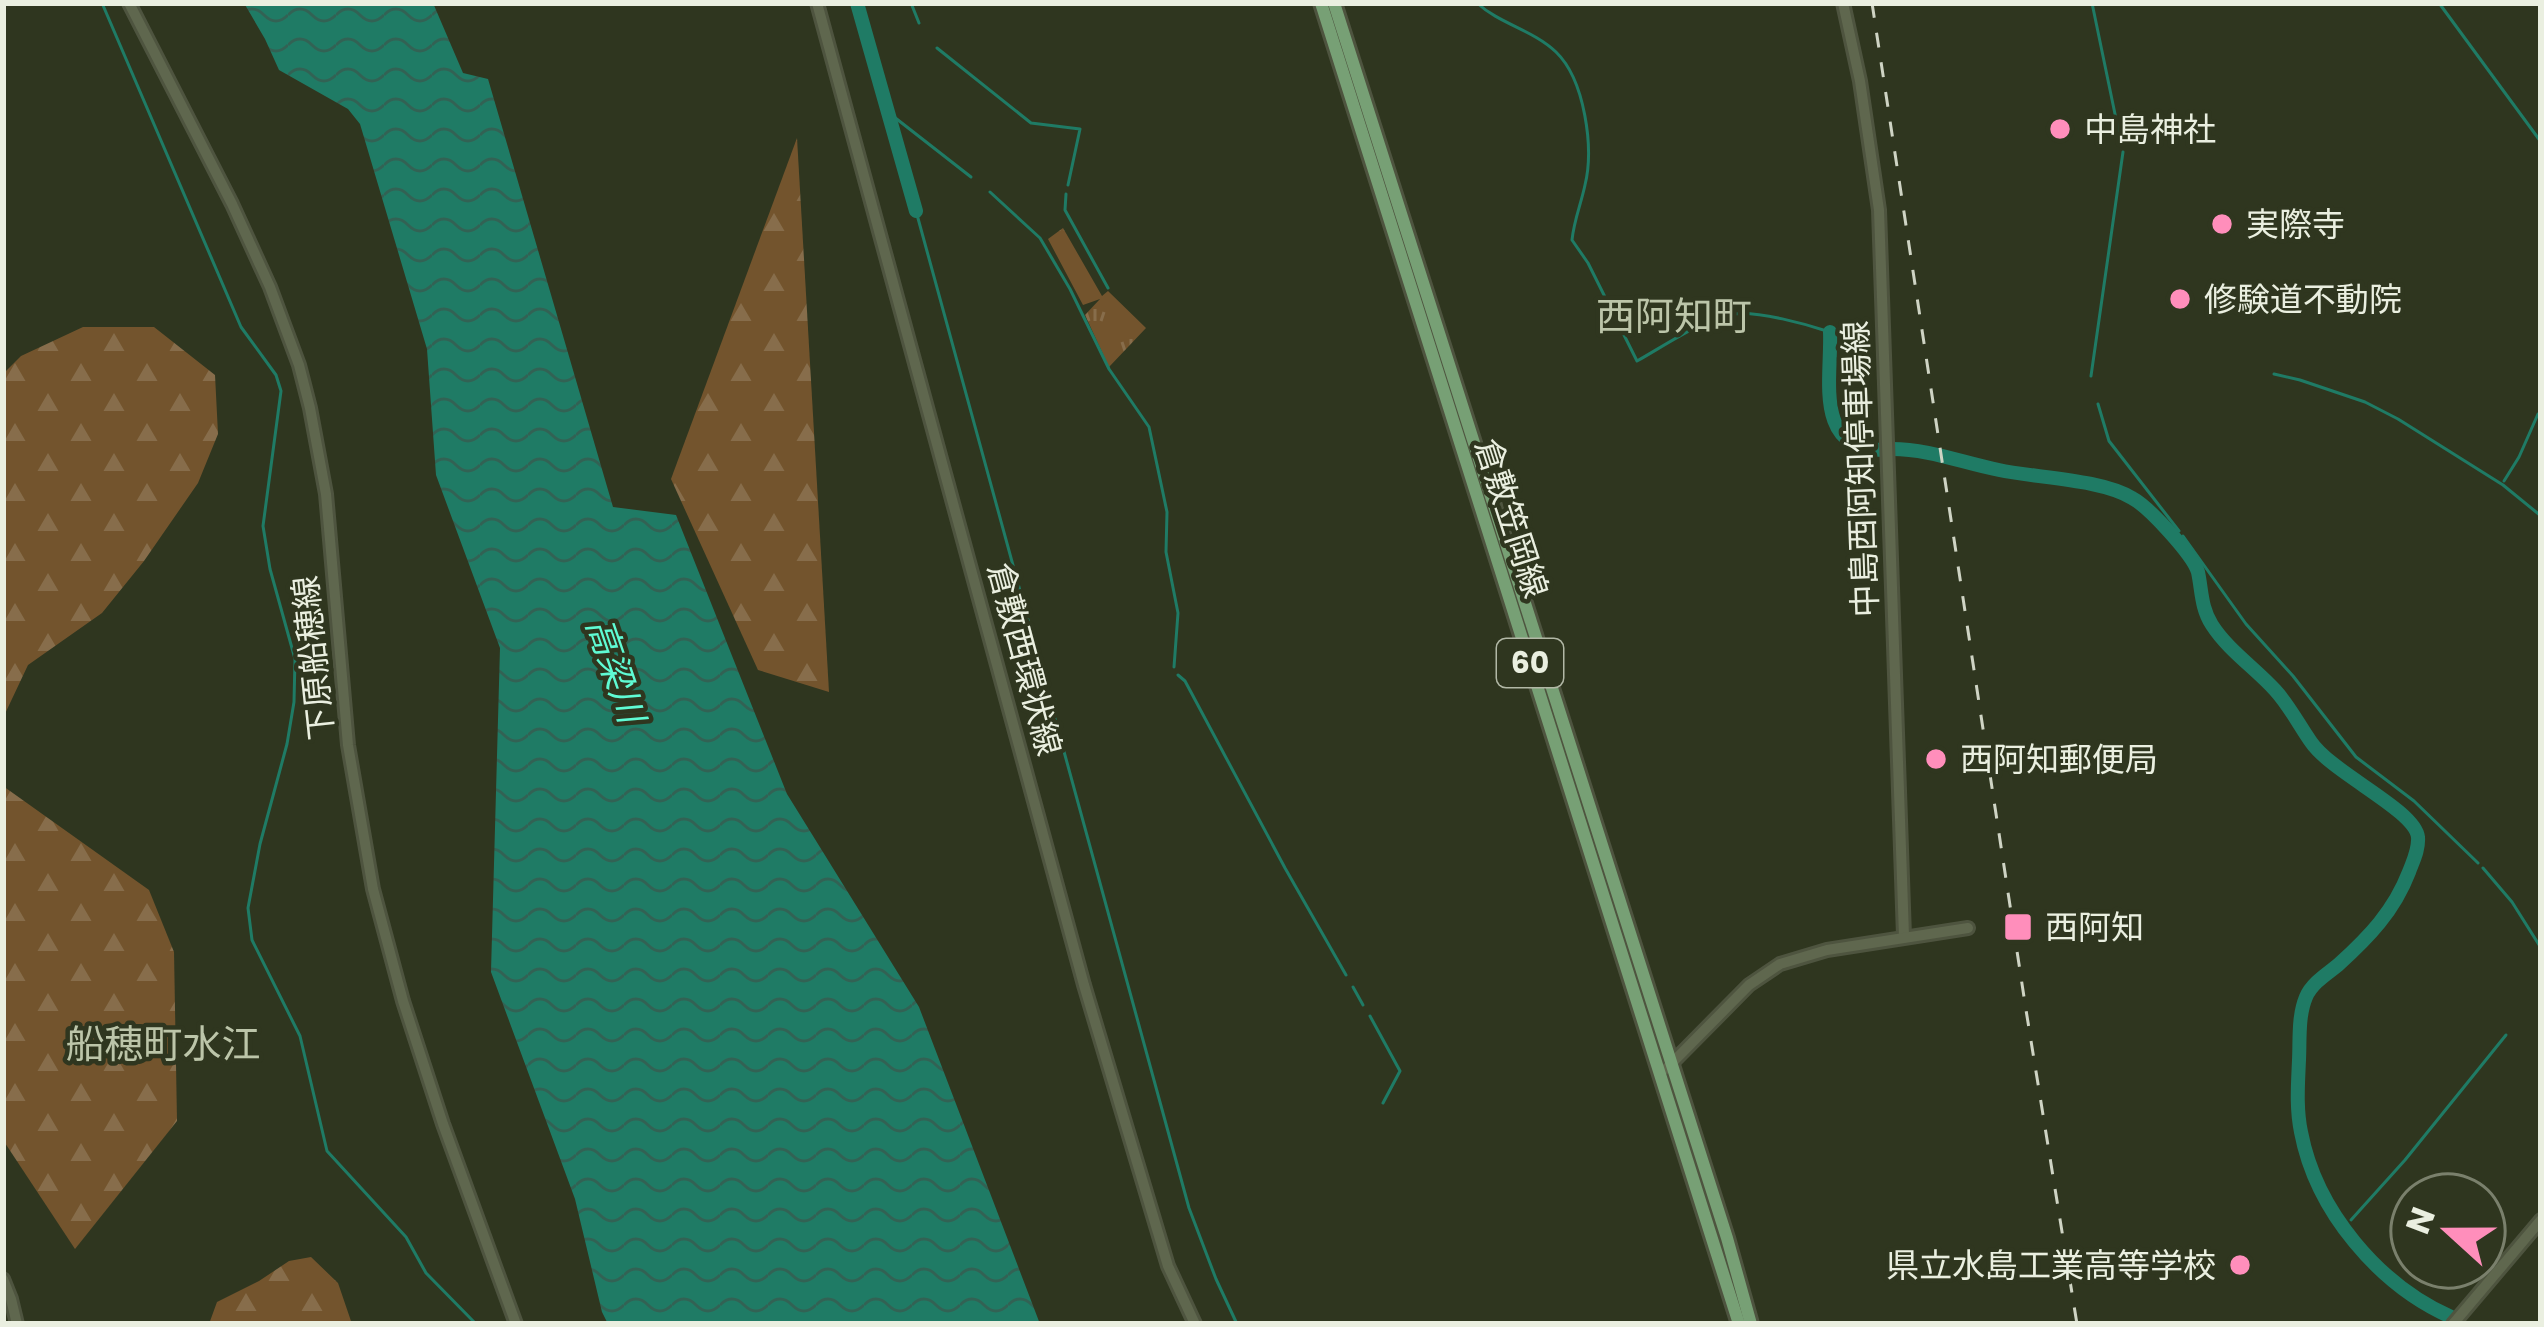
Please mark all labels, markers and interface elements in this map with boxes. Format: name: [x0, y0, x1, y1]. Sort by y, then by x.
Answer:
place label: 中島神社: [2084, 106, 2216, 153]
marker: 中島神社: [2047, 116, 2073, 142]
place label: 実際寺: [2246, 201, 2345, 248]
marker: 実際寺: [2209, 211, 2235, 237]
place label: 修験道不動院: [2204, 276, 2402, 323]
marker: 修験道不動院: [2167, 286, 2193, 312]
district label: 西阿知町: [1596, 289, 1752, 344]
street label: 中島西阿知停車場線: [1832, 320, 1889, 618]
street label: 倉敷笠岡線: [1464, 432, 1559, 604]
street label: 倉敷西環状線: [976, 557, 1073, 761]
street label: 下原船穂線: [282, 573, 345, 742]
water label: 高梁川: [574, 611, 659, 733]
road number: 60: [1497, 639, 1563, 687]
place label: 西阿知郵便局: [1960, 736, 2158, 783]
marker: 西阿知郵便局: [1923, 746, 1949, 772]
place label: 西阿知: [2045, 904, 2144, 951]
marker: 西阿知: [2002, 911, 2034, 943]
district label: 船穂町水江: [65, 1017, 261, 1072]
north arrow: [2388, 1171, 2508, 1291]
text: N: [2394, 1200, 2447, 1240]
place label: 県立水島工業高等学校: [1886, 1242, 2216, 1289]
marker: 県立水島工業高等学校: [2227, 1252, 2253, 1278]

